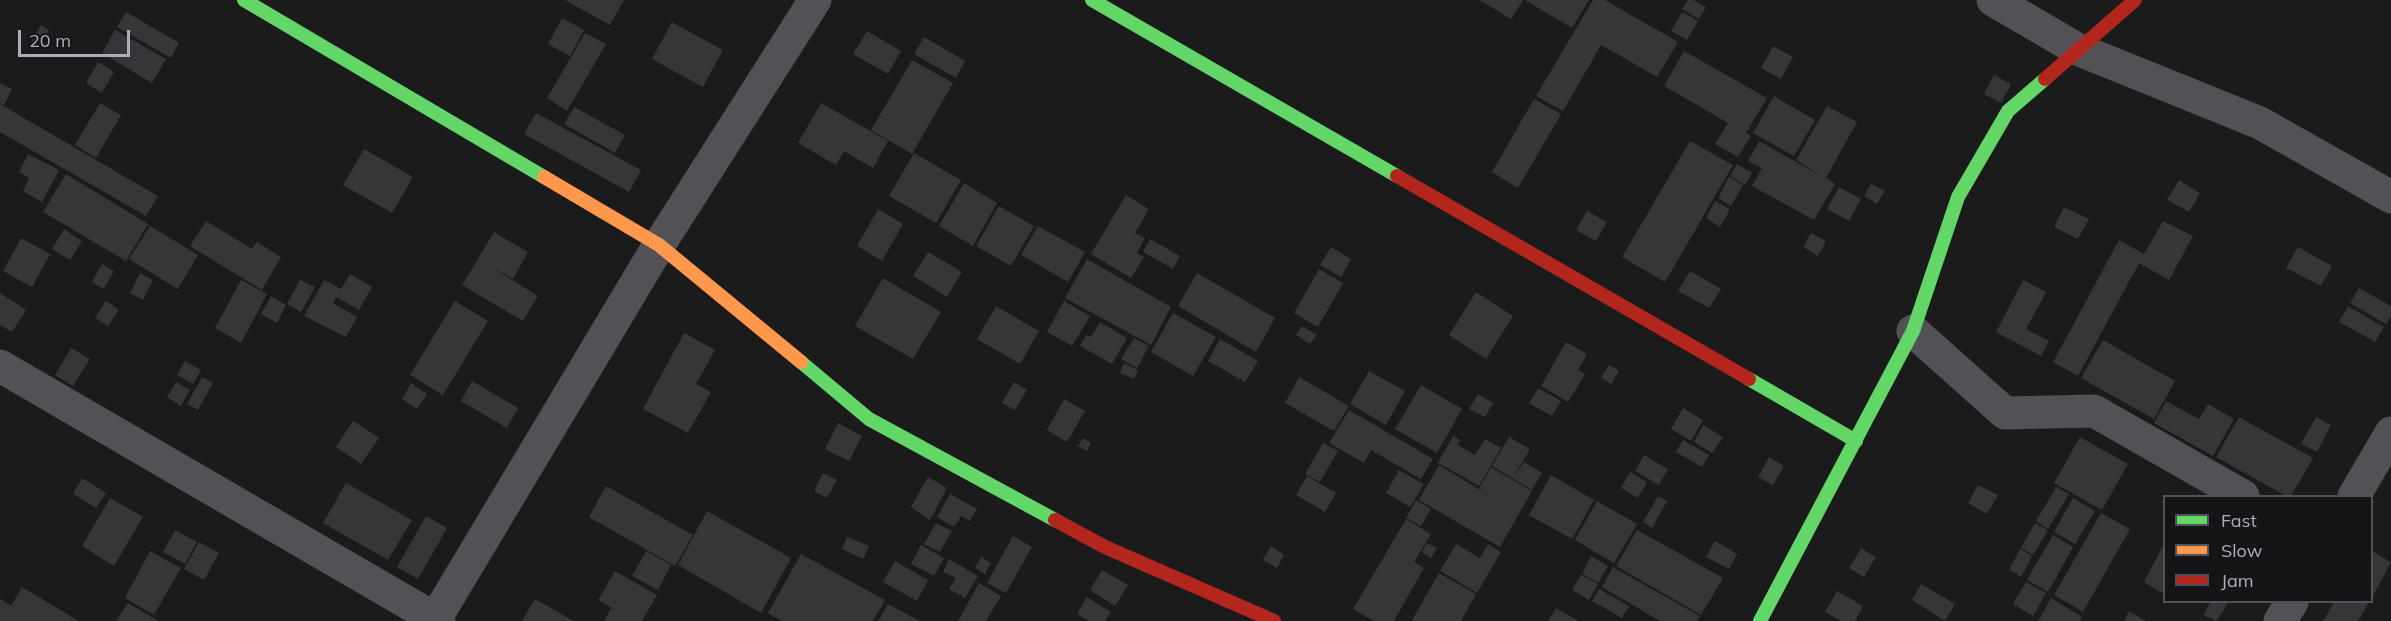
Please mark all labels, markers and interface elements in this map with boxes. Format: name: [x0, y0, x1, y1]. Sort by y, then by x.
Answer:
scale bar: [21, 18, 134, 56]
text: 20 m: [29, 29, 71, 52]
legend: [2163, 495, 2373, 603]
text: Fast: [2221, 509, 2257, 532]
text: Slow: [2221, 539, 2262, 562]
text: Jam: [2221, 569, 2254, 592]

